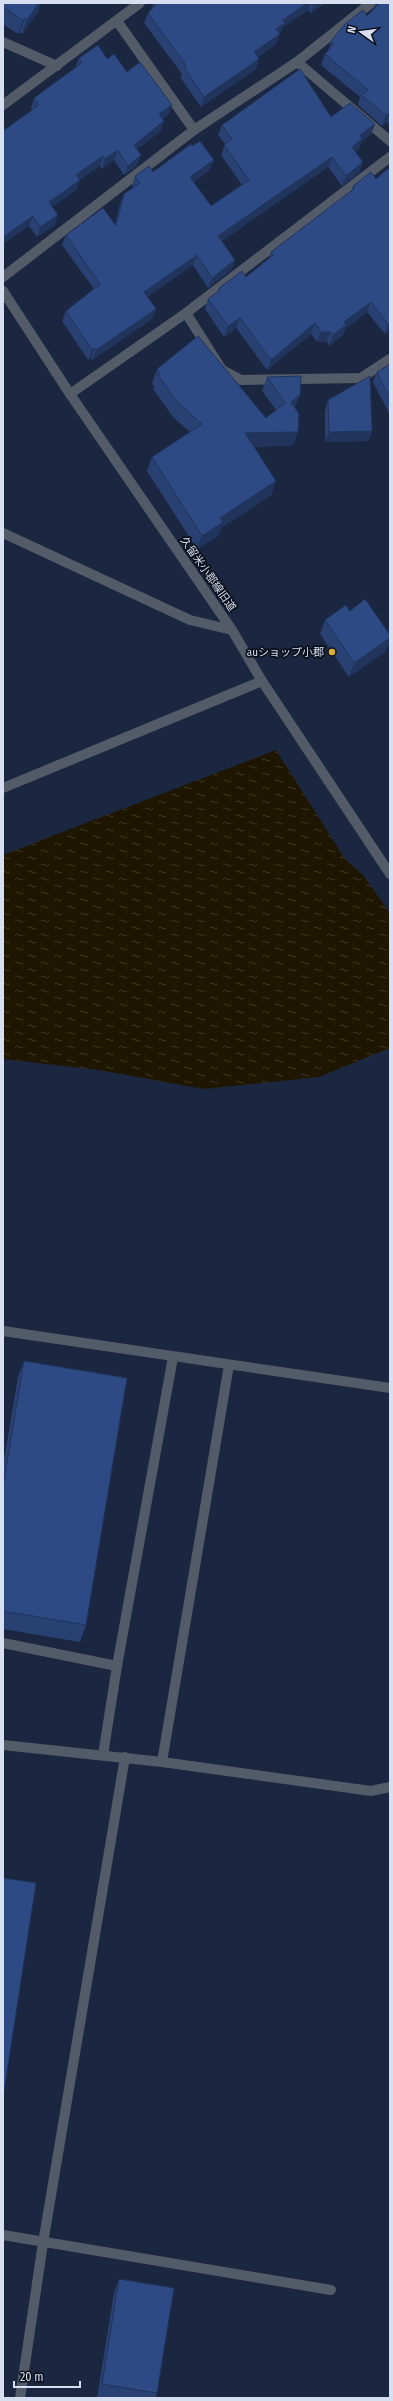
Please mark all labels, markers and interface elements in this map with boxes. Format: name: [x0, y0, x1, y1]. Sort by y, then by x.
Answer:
north arrow: [341, 12, 381, 52]
text: N: [345, 25, 359, 34]
street label: 久留米小郡線旧道: [177, 534, 239, 614]
place label: auショップ小郡: [247, 646, 324, 659]
marker: auショップ小郡: [327, 647, 337, 657]
scale bar: [14, 2363, 80, 2389]
text: 20 m: [20, 2370, 44, 2384]

